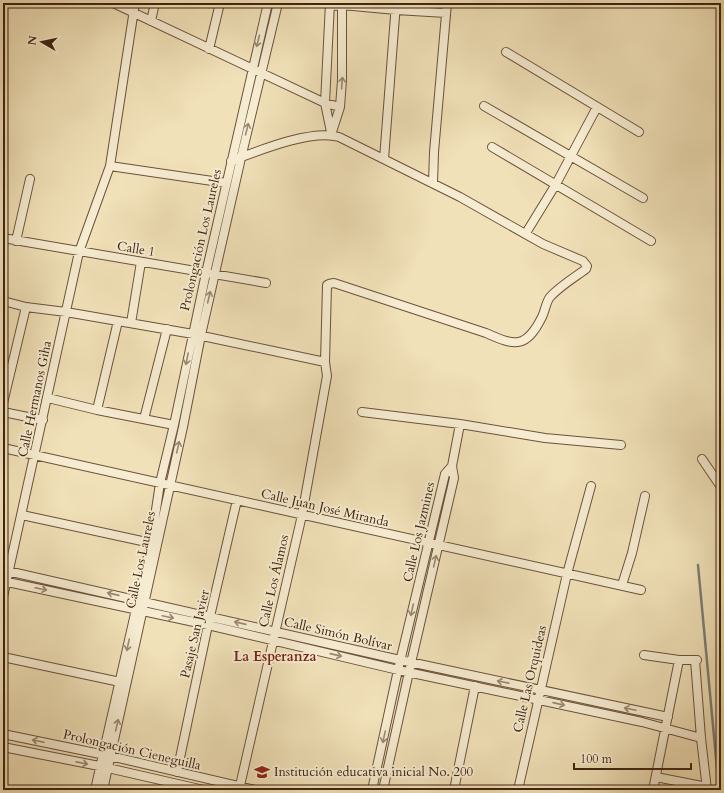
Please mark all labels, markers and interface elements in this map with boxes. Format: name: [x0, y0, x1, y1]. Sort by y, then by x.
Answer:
north arrow: [22, 22, 62, 62]
text: N: [24, 34, 41, 46]
one-way arrow: [254, 34, 262, 47]
one-way arrow: [338, 77, 345, 90]
one-way arrow: [244, 123, 252, 136]
street label: Prolongación Los Laureles: [176, 167, 226, 313]
street label: Calle 1: [116, 237, 156, 261]
one-way arrow: [206, 291, 214, 304]
street label: Calle Hermanos Giha: [14, 339, 56, 459]
one-way arrow: [183, 352, 191, 365]
one-way arrow: [175, 441, 182, 454]
street label: Calle Los Jazmines: [399, 480, 439, 584]
street label: Calle Juan José Miranda: [259, 485, 391, 532]
street label: Calle Los Laureles: [122, 510, 160, 610]
street label: Calle Los Álamos: [255, 533, 293, 629]
one-way arrow: [432, 555, 439, 568]
one-way arrow: [34, 586, 47, 594]
street label: Pasaje San Javier: [176, 588, 214, 680]
one-way arrow: [107, 590, 120, 598]
one-way arrow: [408, 603, 416, 616]
one-way arrow: [161, 613, 174, 621]
street label: Calle Simón Bolívar: [282, 613, 394, 655]
one-way arrow: [233, 619, 246, 626]
street label: Calle Las Orquideas: [509, 624, 551, 734]
one-way arrow: [123, 638, 131, 651]
district label: La Esperanza: [233, 647, 317, 666]
one-way arrow: [329, 652, 342, 660]
one-way arrow: [497, 677, 510, 685]
one-way arrow: [552, 700, 565, 708]
one-way arrow: [624, 704, 637, 712]
one-way arrow: [114, 718, 122, 731]
street label: Prolongación Cieneguilla: [61, 725, 203, 775]
one-way arrow: [379, 730, 387, 743]
one-way arrow: [31, 736, 44, 744]
scale bar: [574, 745, 691, 771]
text: 100 m: [580, 751, 613, 767]
one-way arrow: [76, 759, 89, 767]
school or university icon: Institución educativa inicial No. 200: [253, 763, 271, 781]
place label: Institución educativa inicial No. 200: [274, 763, 474, 781]

